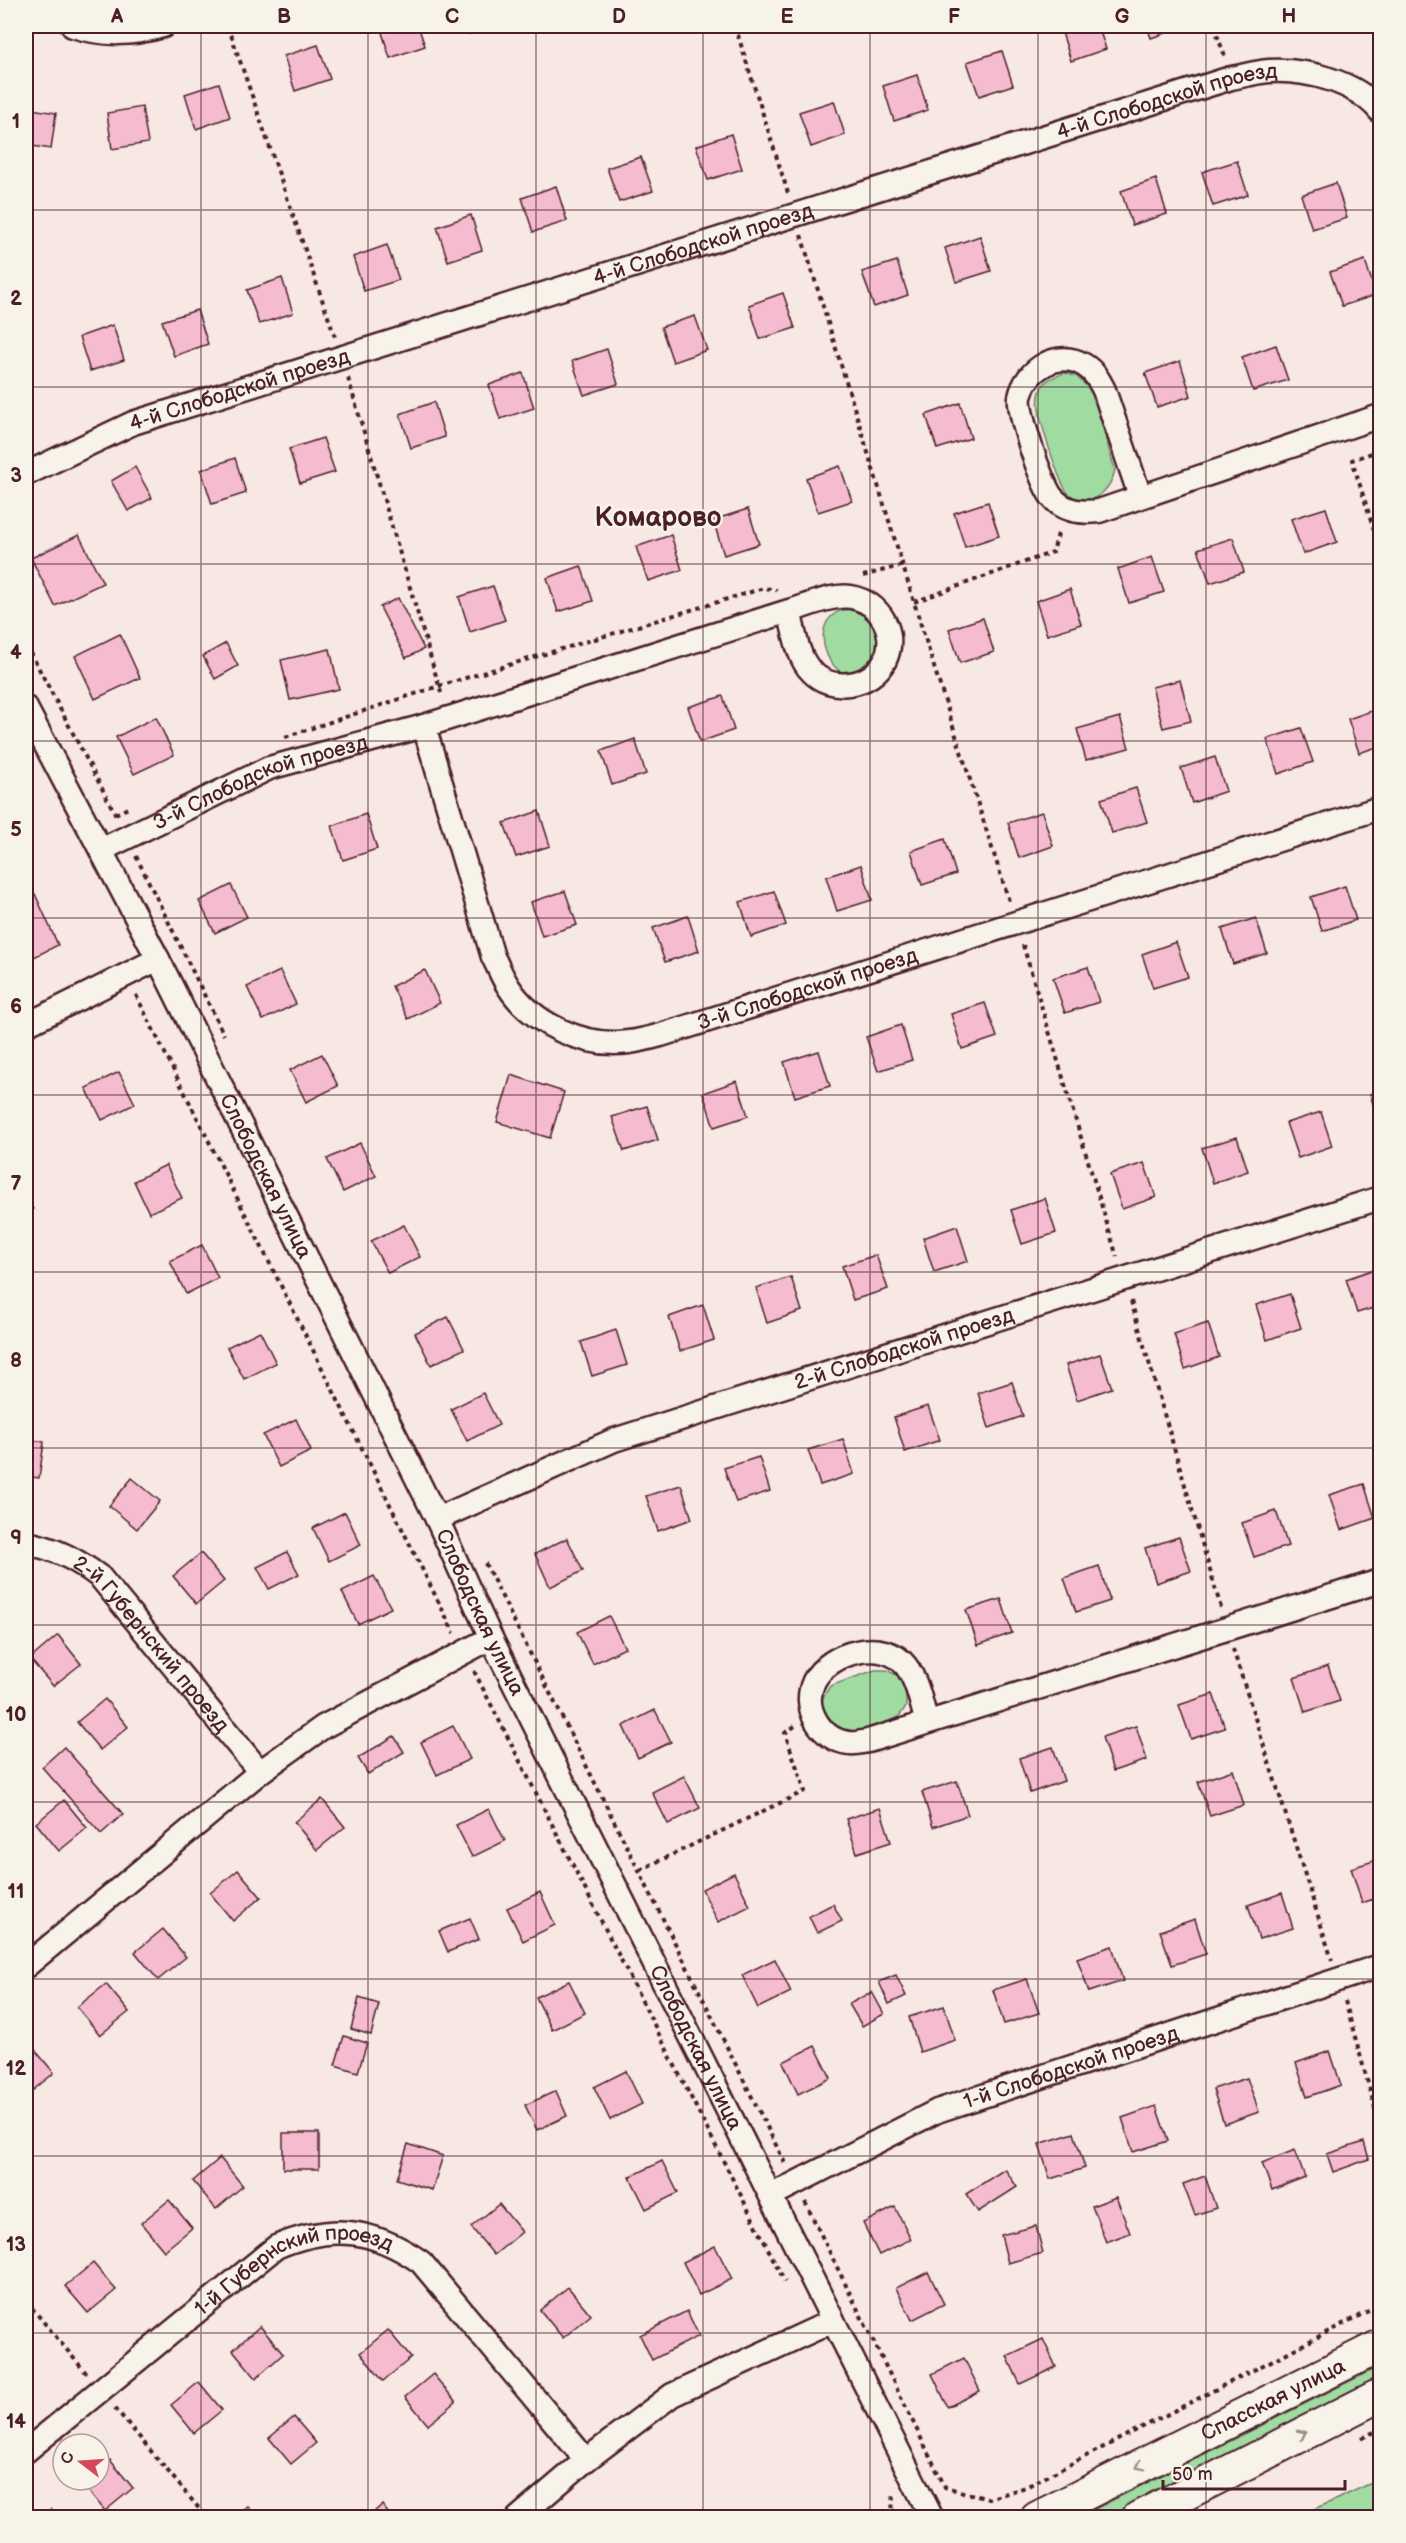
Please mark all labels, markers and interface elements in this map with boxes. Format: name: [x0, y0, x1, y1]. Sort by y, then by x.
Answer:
text: A: [110, 5, 124, 29]
text: B: [277, 5, 291, 29]
text: C: [445, 5, 459, 29]
text: D: [612, 5, 626, 29]
text: E: [781, 5, 794, 29]
text: F: [948, 5, 960, 29]
text: G: [1115, 5, 1130, 29]
text: H: [1282, 5, 1296, 29]
street label: 4-й Слободской проезд: [1054, 59, 1278, 145]
text: 1: [12, 110, 20, 134]
street label: 4-й Слободской проезд: [590, 198, 816, 291]
text: 2: [10, 287, 22, 311]
street label: 4-й Слободской проезд: [126, 344, 353, 436]
text: 3: [10, 464, 22, 488]
district label: Комарово: [595, 502, 722, 534]
text: 4: [10, 641, 22, 665]
street label: 3-й Слободской проезд: [149, 730, 371, 836]
text: 5: [10, 818, 22, 842]
street label: 3-й Слободской проезд: [694, 943, 921, 1036]
text: 6: [10, 995, 22, 1019]
street label: Слободская улица: [214, 1090, 317, 1263]
text: 7: [10, 1172, 22, 1196]
street label: 2-й Слободской проезд: [791, 1302, 1017, 1395]
text: 8: [10, 1349, 22, 1373]
street label: Слободская улица: [430, 1525, 530, 1700]
text: 9: [10, 1526, 22, 1550]
street label: 2-й Губернский проезд: [69, 1550, 234, 1738]
text: 10: [6, 1703, 26, 1727]
text: 11: [8, 1880, 24, 1904]
street label: Слободская улица: [644, 1961, 748, 2135]
street label: 1-й Слободской проезд: [960, 2021, 1182, 2114]
text: 12: [6, 2057, 26, 2081]
street label: 1-й Губернский проезд: [190, 2220, 397, 2321]
text: 13: [6, 2233, 26, 2257]
street label: Спасская улица: [1197, 2353, 1350, 2447]
text: 14: [6, 2410, 26, 2434]
one-way arrow: [1296, 2430, 1307, 2442]
north arrow: [51, 2432, 111, 2492]
text: С: [57, 2450, 79, 2466]
scale bar: [1163, 2453, 1344, 2491]
one-way arrow: [1136, 2459, 1147, 2470]
text: 50 m: [1172, 2464, 1213, 2485]

